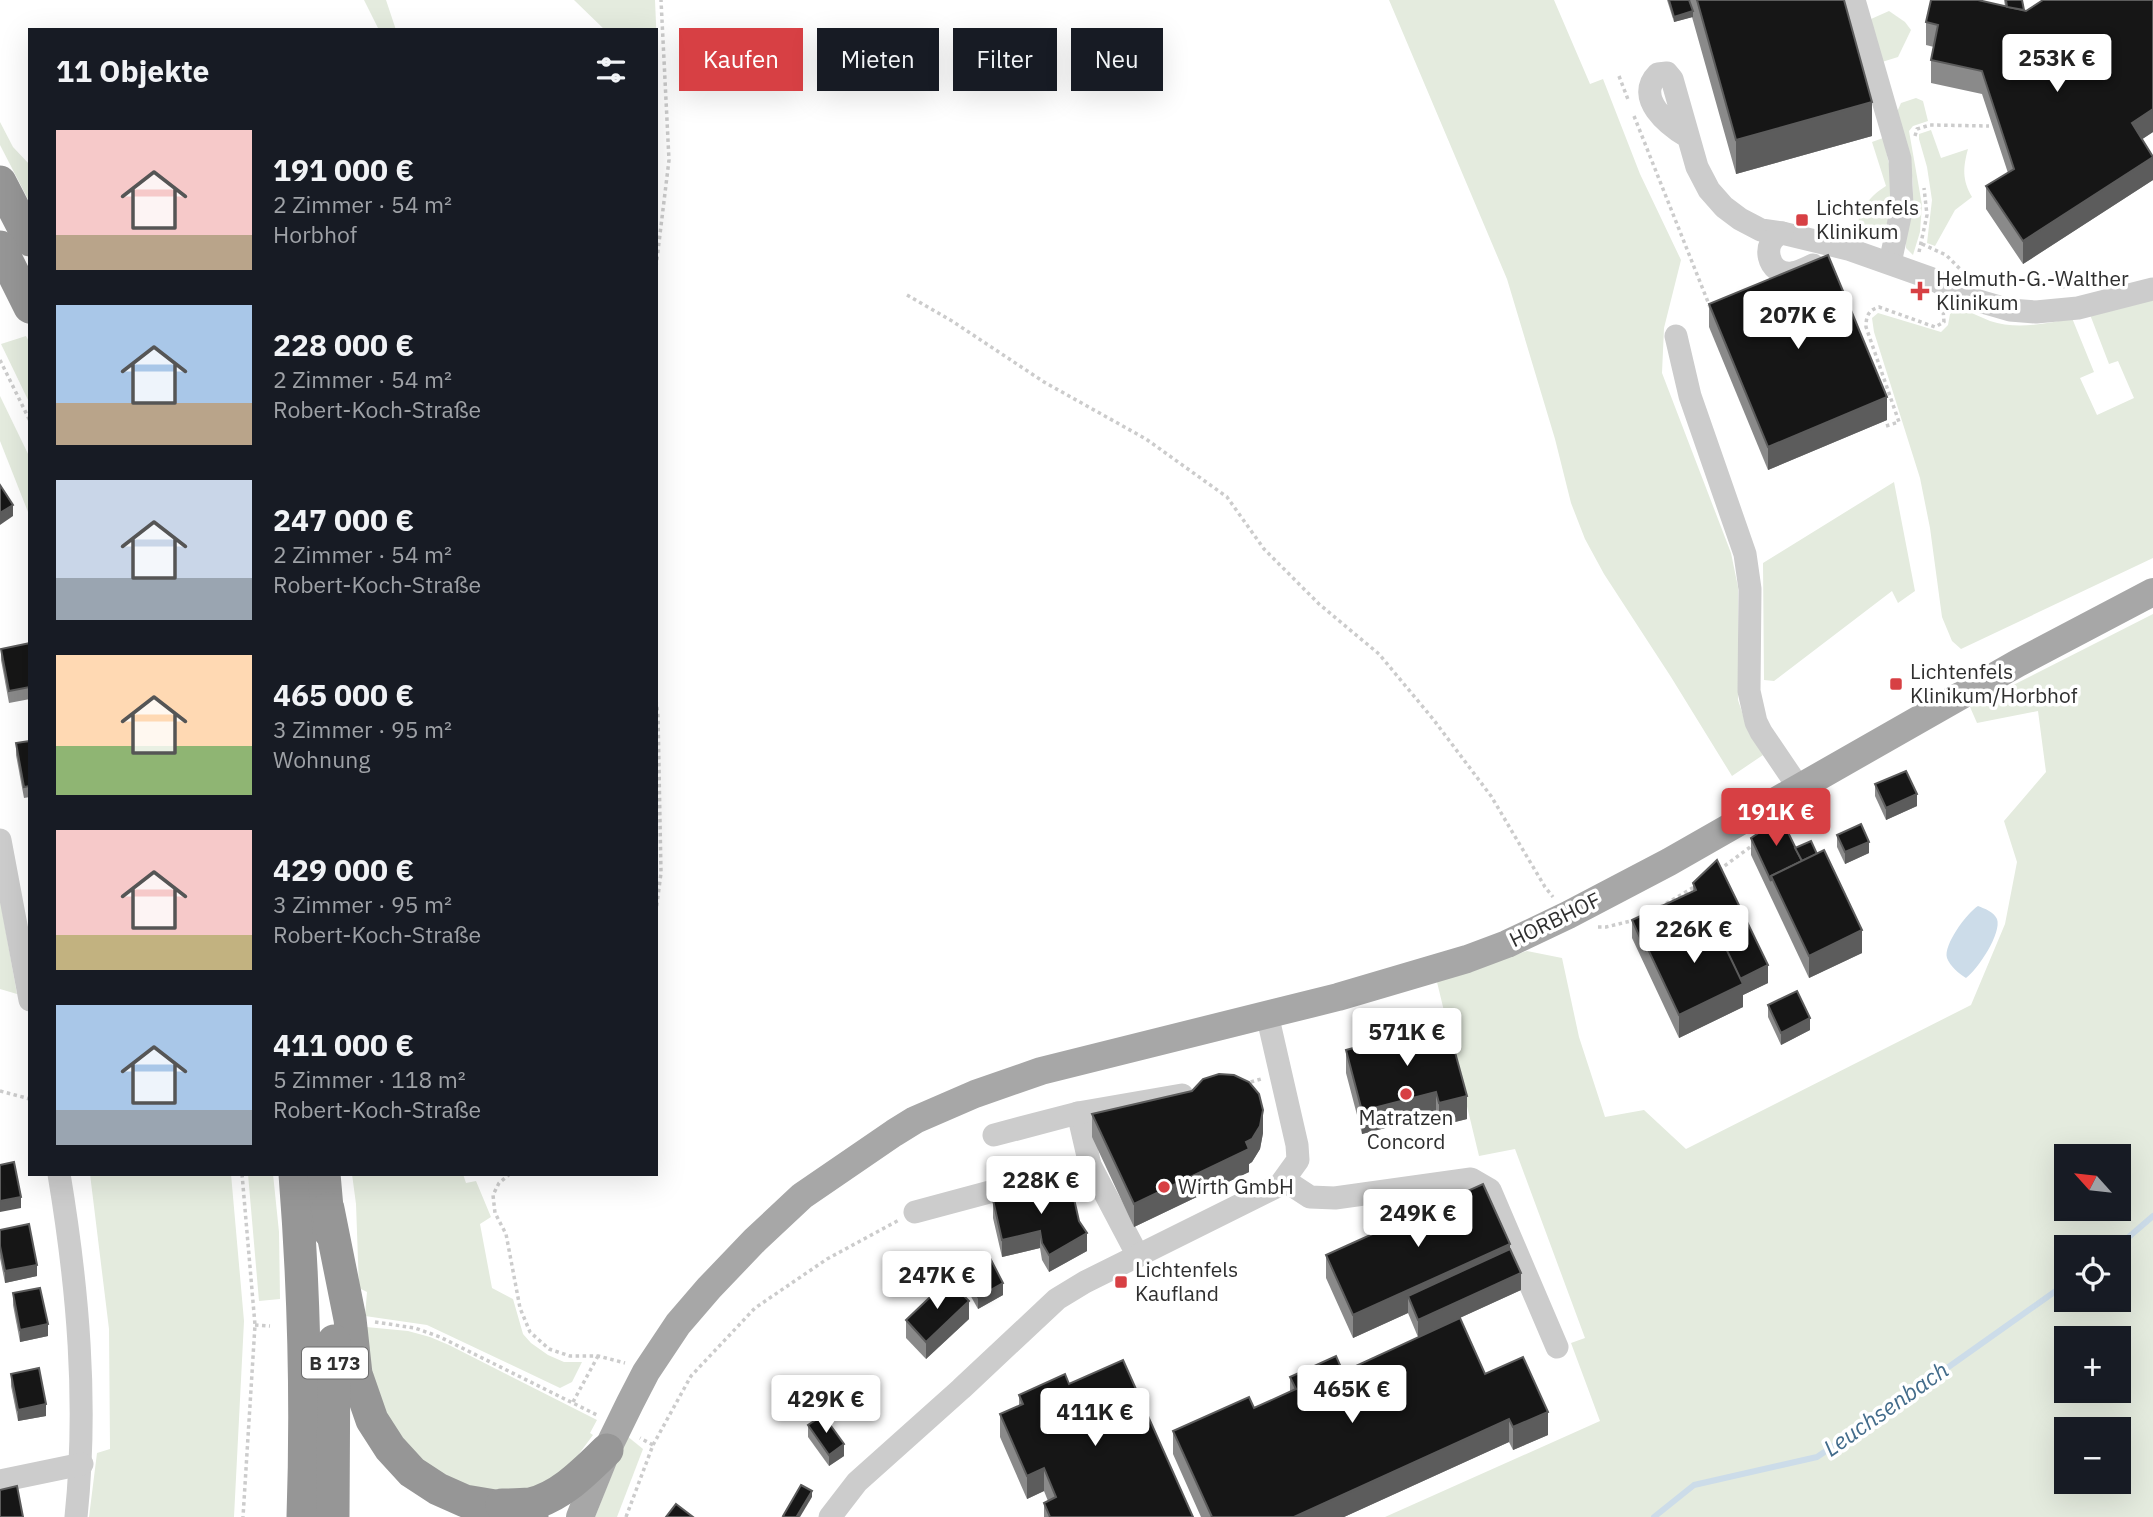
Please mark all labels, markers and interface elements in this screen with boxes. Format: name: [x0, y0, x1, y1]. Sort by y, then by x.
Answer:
chip: Kaufen: [679, 28, 803, 91]
chip: Mieten: [817, 28, 939, 91]
chip: Filter: [953, 28, 1057, 91]
chip: Neu: [1071, 28, 1163, 91]
pin: 253K €: [2000, 34, 2114, 94]
text: 253K €: [2018, 42, 2096, 72]
text: 11 Objekte: [56, 51, 209, 90]
icon: filters: [592, 51, 630, 89]
text: 191 000 €: [273, 150, 414, 189]
icon: home: [112, 158, 196, 242]
text: 2 Zimmer · 54 m²: [273, 189, 452, 219]
place label: Lichtenfels Klinikum: [1816, 193, 1919, 245]
marker: Lichtenfels Klinikum: [1794, 212, 1810, 228]
text: Horbhof: [273, 219, 357, 249]
place label: Helmuth-G.-Walther Klinikum: [1936, 264, 2129, 316]
marker: Helmuth-G.-Walther Klinikum: [1910, 281, 1930, 301]
pin: 207K €: [1741, 292, 1855, 351]
text: 207K €: [1759, 299, 1837, 329]
text: 228 000 €: [273, 325, 414, 364]
icon: home: [112, 333, 196, 417]
text: 2 Zimmer · 54 m²: [273, 364, 452, 394]
text: Robert-Koch-Straße: [273, 394, 481, 424]
text: 247 000 €: [273, 500, 414, 539]
icon: home: [112, 508, 196, 592]
text: 2 Zimmer · 54 m²: [273, 539, 452, 569]
text: Robert-Koch-Straße: [273, 569, 481, 599]
place label: Lichtenfels Klinikum/Horbhof: [1910, 657, 2078, 709]
text: 465 000 €: [273, 675, 414, 714]
marker: Lichtenfels Klinikum/Horbhof: [1888, 676, 1904, 692]
icon: home: [112, 683, 196, 767]
text: 3 Zimmer · 95 m²: [273, 714, 452, 744]
text: Wohnung: [273, 744, 370, 774]
pin: 191K €: [1719, 788, 1833, 848]
text: 191K €: [1737, 796, 1815, 826]
text: 429 000 €: [273, 850, 414, 889]
icon: home: [112, 858, 196, 942]
street label: HORBHOF: [1504, 885, 1605, 953]
text: 3 Zimmer · 95 m²: [273, 889, 452, 919]
pin: 226K €: [1637, 906, 1751, 965]
text: 226K €: [1655, 913, 1733, 943]
text: Robert-Koch-Straße: [273, 919, 481, 949]
pin: 571K €: [1350, 1009, 1464, 1068]
text: 571K €: [1368, 1016, 1446, 1046]
text: 411 000 €: [273, 1025, 414, 1064]
icon: home: [112, 1033, 196, 1117]
text: 5 Zimmer · 118 m²: [273, 1064, 466, 1094]
marker: Matratzen Concord: [1398, 1086, 1414, 1102]
text: Robert-Koch-Straße: [273, 1094, 481, 1124]
place label: Matratzen Concord: [1359, 1103, 1453, 1155]
north arrow: [2054, 1144, 2132, 1222]
map controls: [2054, 1144, 2131, 1494]
pin: 228K €: [984, 1156, 1098, 1216]
text: 228K €: [1002, 1164, 1080, 1194]
place label: Wirth GmbH: [1178, 1172, 1294, 1200]
marker: Wirth GmbH: [1156, 1179, 1172, 1195]
pin: 249K €: [1361, 1190, 1475, 1249]
text: 249K €: [1379, 1197, 1457, 1227]
button: locate: [2054, 1235, 2131, 1312]
pin: 247K €: [880, 1252, 994, 1311]
place label: Lichtenfels Kaufland: [1135, 1255, 1238, 1307]
text: 247K €: [898, 1259, 976, 1289]
marker: Lichtenfels Kaufland: [1113, 1274, 1129, 1290]
button: +: [2054, 1326, 2131, 1403]
road number: B 173: [302, 1348, 368, 1378]
water label: Leuchsenbach: [1817, 1354, 1954, 1462]
pin: 465K €: [1295, 1366, 1409, 1425]
text: 465K €: [1313, 1373, 1391, 1403]
pin: 429K €: [769, 1376, 883, 1435]
text: 429K €: [787, 1383, 865, 1413]
pin: 411K €: [1038, 1388, 1152, 1448]
text: 411K €: [1056, 1396, 1134, 1426]
button: −: [2054, 1417, 2131, 1494]

